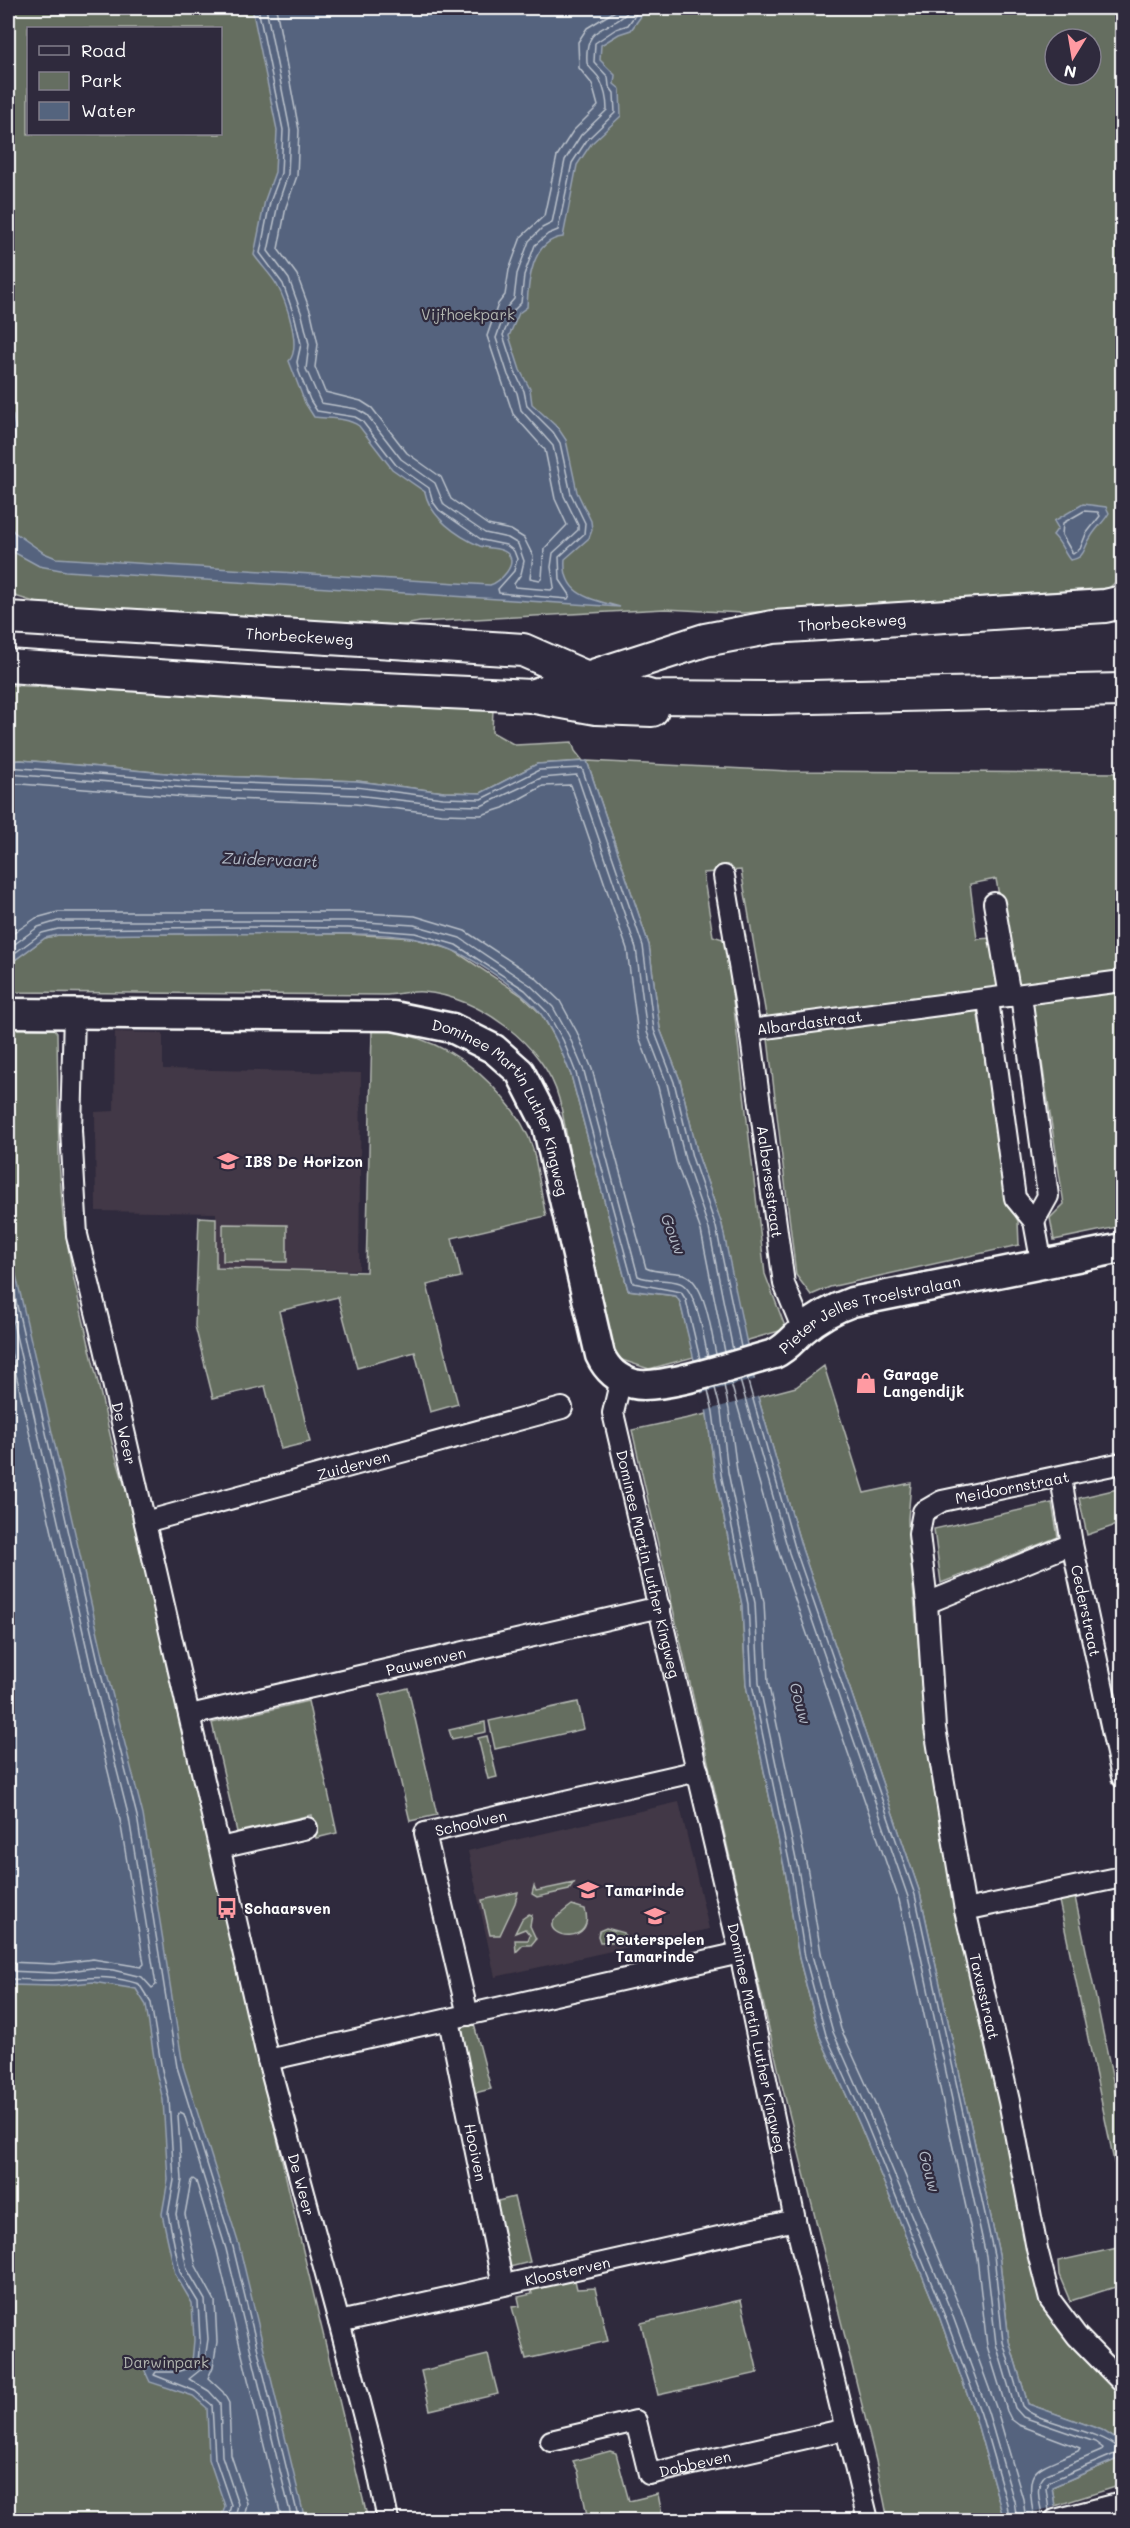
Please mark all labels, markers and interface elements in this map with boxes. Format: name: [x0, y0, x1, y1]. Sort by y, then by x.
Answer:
legend: [27, 27, 222, 135]
north arrow: [1043, 27, 1103, 87]
text: Road: [81, 38, 126, 62]
text: N: [1062, 61, 1078, 84]
text: Park: [81, 68, 122, 92]
text: Water: [81, 98, 136, 122]
park label: Vijfhoekpark: [421, 304, 515, 324]
street label: Thorbeckeweg: [797, 609, 907, 635]
street label: Thorbeckeweg: [245, 623, 354, 649]
water label: Zuidervaart: [222, 847, 318, 871]
street label: Albardastraat: [755, 1005, 863, 1039]
street label: Dominee Martin Luther Kingweg: [430, 1014, 573, 1198]
street label: Aalbersestraat: [753, 1124, 788, 1239]
school or university icon: IBS De Horizon: [216, 1149, 240, 1173]
place label: IBS De Horizon: [245, 1151, 363, 1171]
water label: Gouw: [657, 1210, 692, 1258]
street label: Pieter Jelles Troelstralaan: [775, 1271, 962, 1358]
place label: Garage Langendijk: [883, 1364, 964, 1401]
shop icon: Garage Langendijk: [854, 1371, 878, 1395]
street label: De Weer: [108, 1400, 141, 1466]
street label: Zuiderven: [315, 1446, 392, 1485]
street label: Dominee Martin Luther Kingweg: [612, 1448, 685, 1680]
street label: Meidoornstraat: [953, 1466, 1071, 1508]
street label: Cederstraat: [1067, 1563, 1106, 1658]
street label: Pauwenven: [384, 1642, 468, 1680]
water label: Gouw: [785, 1680, 817, 1727]
street label: Schoolven: [433, 1805, 509, 1840]
school or university icon: Tamarinde: [576, 1878, 600, 1902]
place label: Tamarinde: [605, 1880, 684, 1900]
bus stop icon: Schaarsven: [215, 1896, 239, 1920]
place label: Schaarsven: [244, 1898, 331, 1918]
school or university icon: Peuterspelen Tamarinde: [643, 1904, 667, 1928]
street label: Dominee Martin Luther Kingweg: [723, 1921, 791, 2154]
place label: Peuterspelen Tamarinde: [606, 1929, 704, 1966]
street label: Taxusstraat: [965, 1951, 1004, 2041]
street label: Hooiven: [460, 2122, 492, 2183]
water label: Gouw: [914, 2148, 946, 2195]
street label: De Weer: [284, 2151, 320, 2218]
street label: Kloosterven: [523, 2252, 612, 2290]
park label: Darwinpark: [123, 2352, 209, 2372]
street label: Dobbeven: [657, 2446, 733, 2481]

